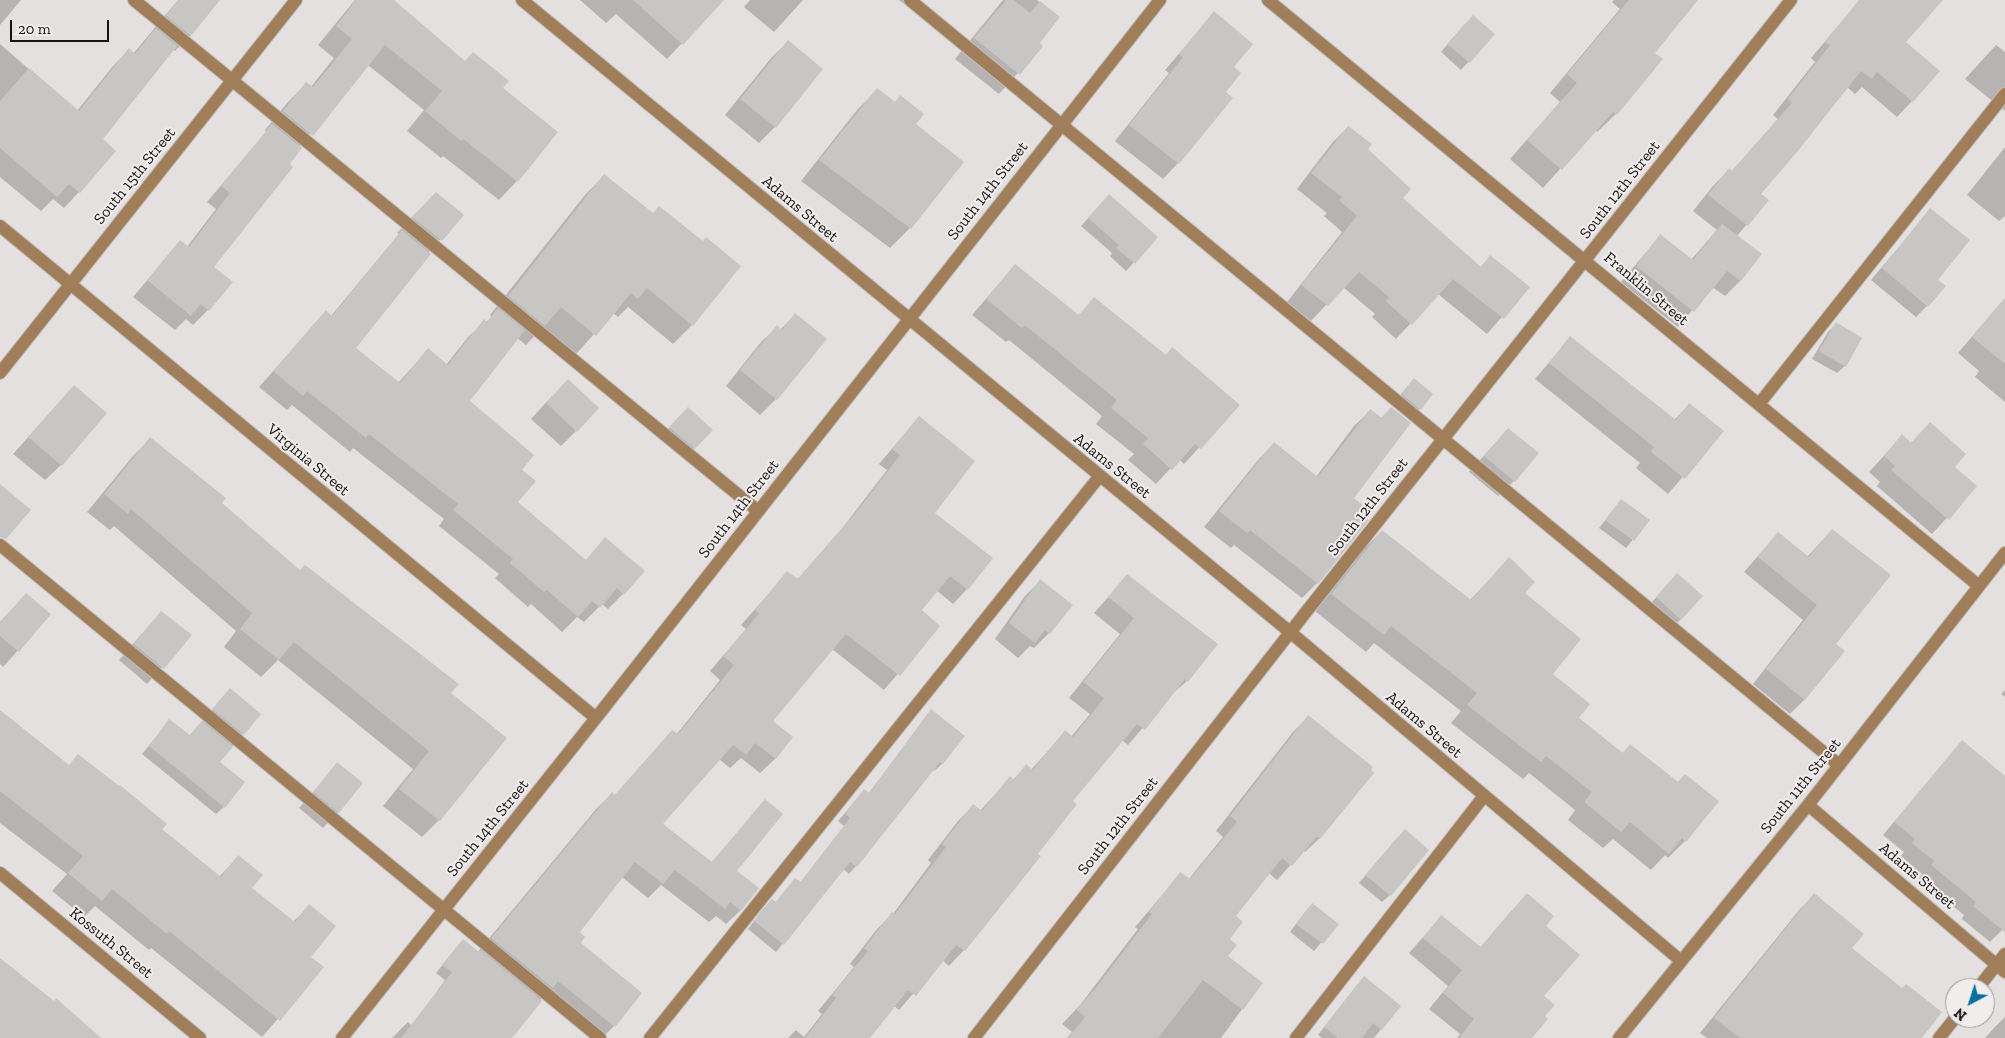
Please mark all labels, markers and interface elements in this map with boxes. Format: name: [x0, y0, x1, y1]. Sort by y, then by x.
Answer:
scale bar: [12, 10, 111, 42]
text: 20 m: [18, 20, 51, 38]
street label: South 15th Street: [90, 124, 180, 228]
street label: South 12th Street: [1576, 137, 1664, 243]
street label: South 14th Street: [944, 138, 1032, 244]
street label: Adams Street: [758, 172, 842, 246]
street label: Franklin Street: [1600, 248, 1692, 330]
street label: Virginia Street: [263, 420, 353, 500]
street label: Adams Street: [1070, 429, 1154, 503]
street label: South 12th Street: [1324, 454, 1412, 560]
street label: South 14th Street: [695, 456, 783, 562]
street label: Adams Street: [1382, 688, 1466, 762]
street label: South 11th Street: [1757, 734, 1845, 838]
street label: South 12th Street: [1074, 773, 1162, 879]
street label: South 14th Street: [443, 775, 533, 881]
street label: Adams Street: [1875, 839, 1959, 913]
street label: Kossuth Street: [65, 903, 157, 983]
north arrow: [1945, 978, 1995, 1028]
text: N: [1951, 1004, 1970, 1024]

